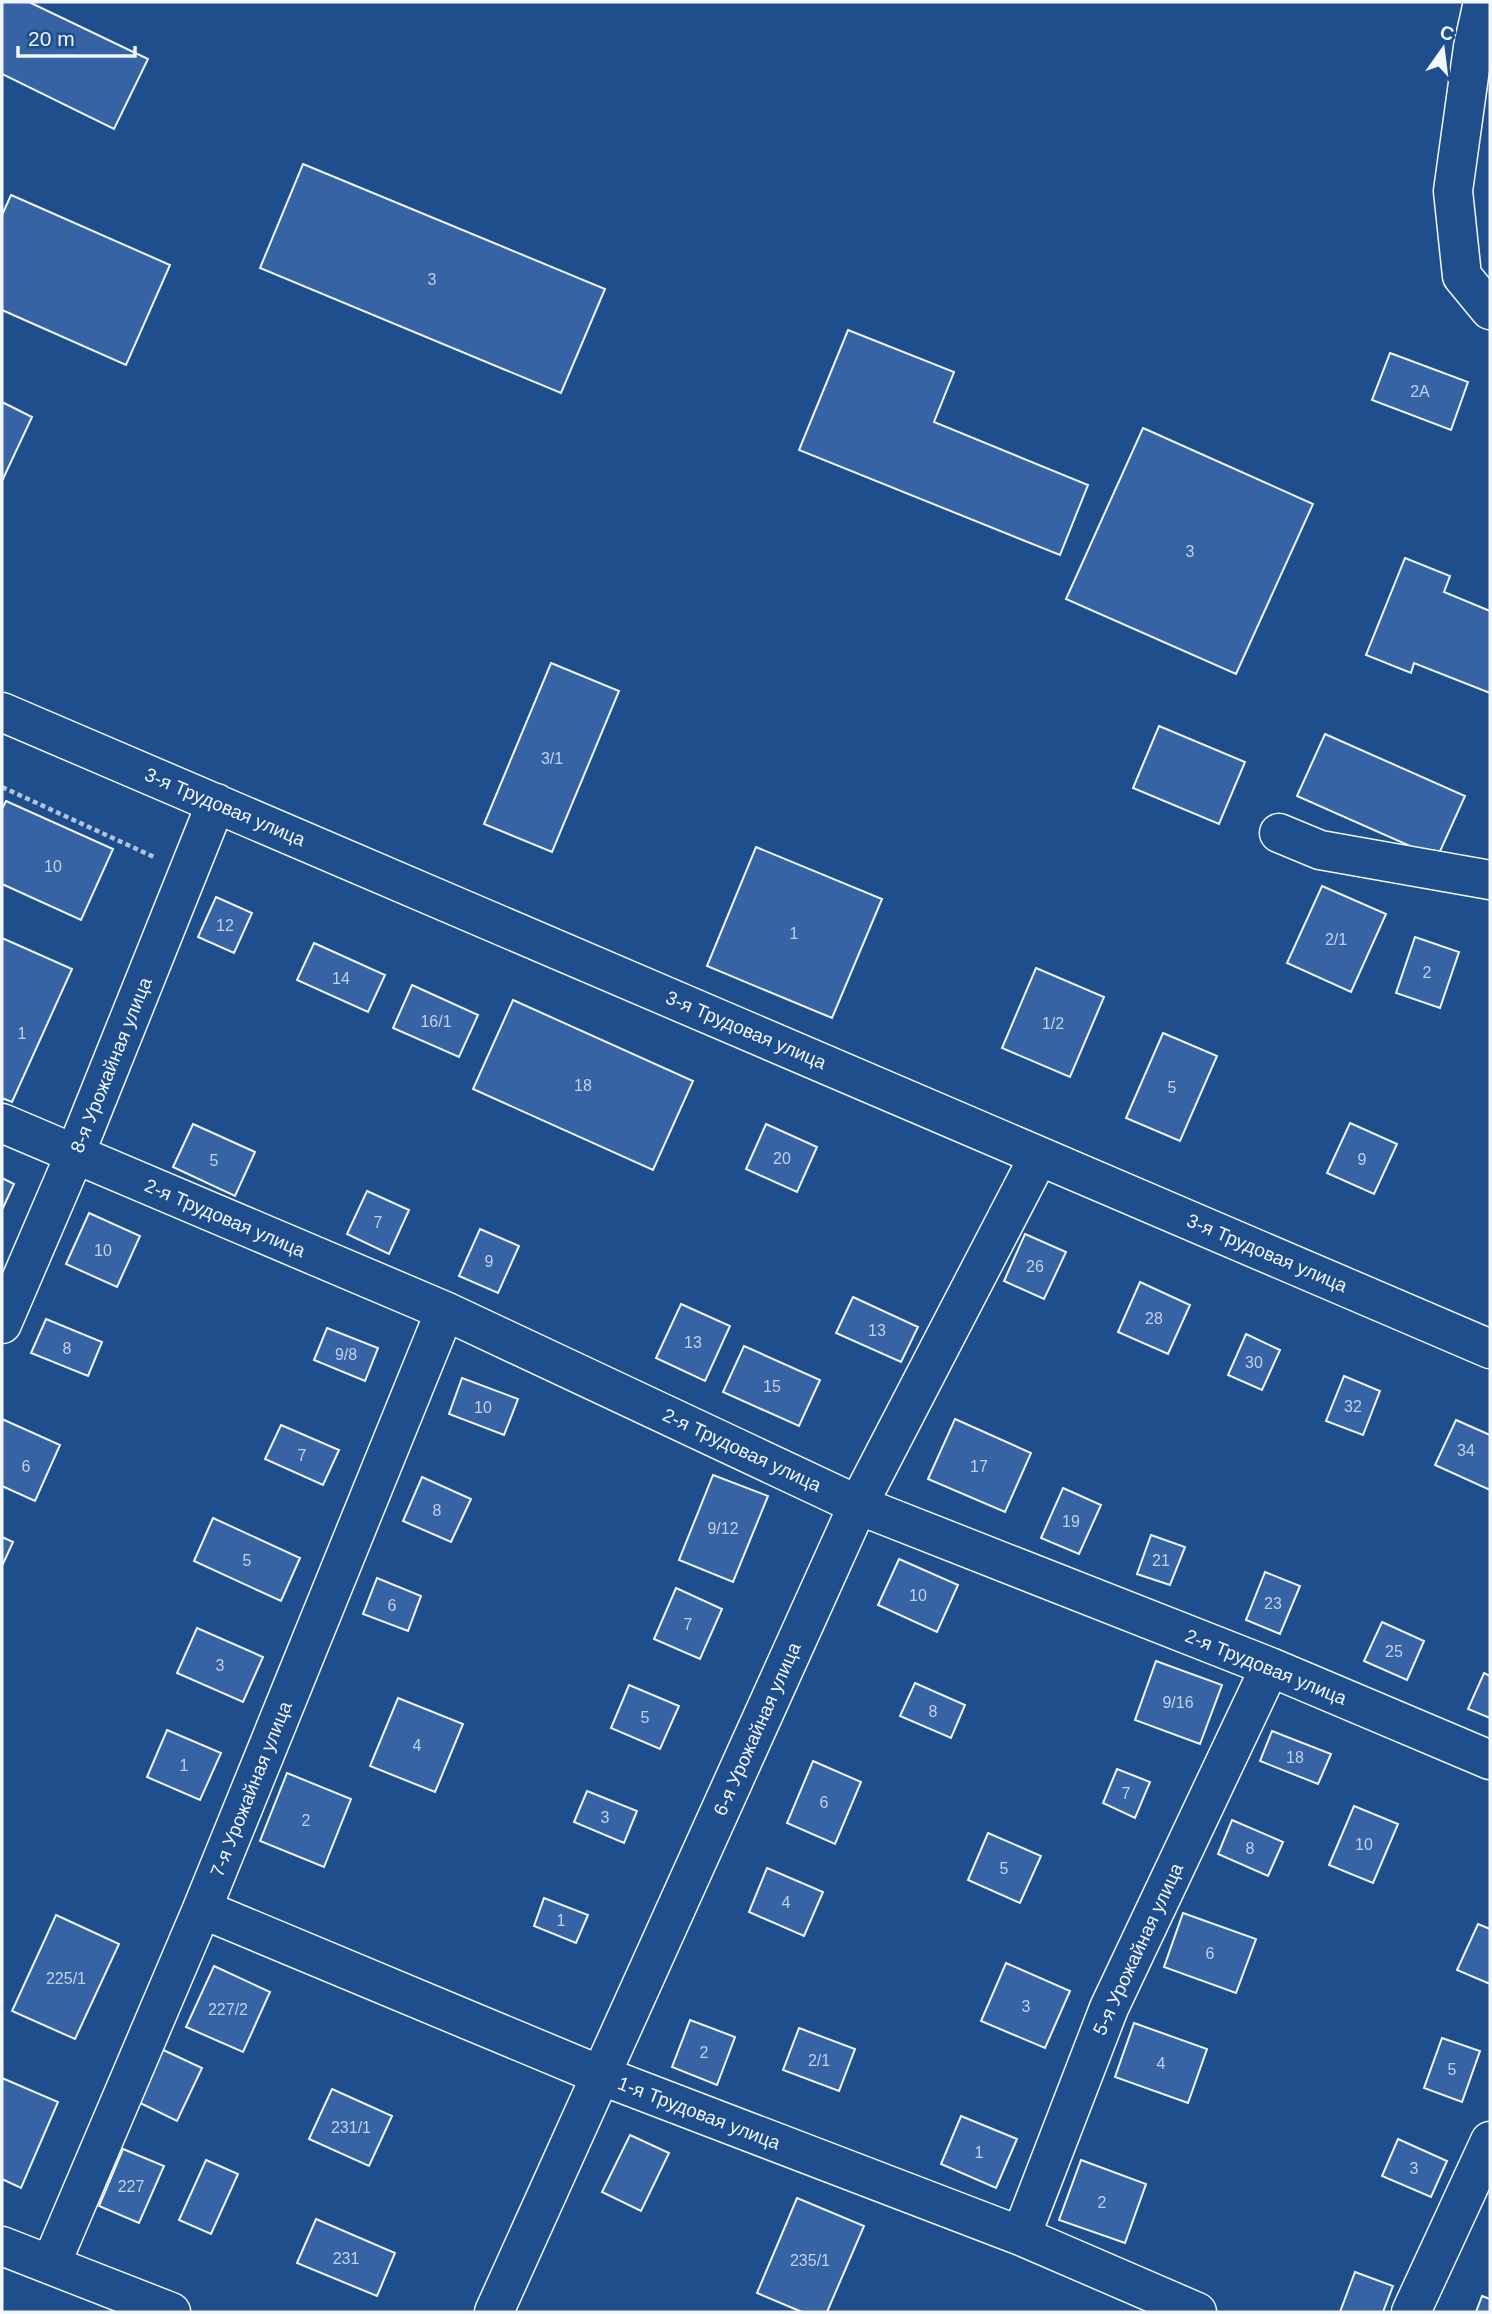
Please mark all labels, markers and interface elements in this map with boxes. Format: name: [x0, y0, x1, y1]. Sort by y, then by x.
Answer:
scale bar: [18, 14, 135, 58]
north arrow: [1408, 14, 1478, 84]
text: С: [1438, 21, 1456, 45]
text: 20 m: [28, 27, 75, 50]
house number: 3: [428, 271, 437, 288]
house number: 2А: [1410, 383, 1430, 400]
house number: 3: [1186, 543, 1195, 560]
house number: 3/1: [541, 750, 563, 767]
street label: 3-я Трудовая улица: [142, 764, 309, 850]
house number: 10: [44, 858, 62, 875]
house number: 12: [216, 917, 234, 934]
house number: 1: [790, 925, 799, 942]
house number: 2/1: [1325, 931, 1347, 948]
house number: 2: [1423, 964, 1432, 981]
house number: 14: [332, 970, 350, 987]
street label: 8-я Урожайная улица: [66, 974, 156, 1156]
street label: 3-я Трудовая улица: [663, 987, 830, 1073]
house number: 16/1: [420, 1013, 452, 1030]
house number: 1/2: [1042, 1015, 1064, 1032]
house number: 1: [18, 1025, 27, 1042]
house number: 18: [574, 1077, 592, 1094]
house number: 5: [1168, 1079, 1177, 1096]
house number: 20: [773, 1150, 791, 1167]
house number: 9: [1358, 1151, 1367, 1168]
house number: 5: [210, 1152, 219, 1169]
street label: 2-я Трудовая улица: [142, 1175, 309, 1261]
street label: 3-я Трудовая улица: [1184, 1210, 1351, 1296]
house number: 7: [374, 1214, 383, 1231]
house number: 10: [94, 1242, 112, 1259]
house number: 9: [485, 1253, 494, 1270]
house number: 26: [1026, 1258, 1044, 1275]
house number: 28: [1145, 1310, 1163, 1327]
house number: 13: [868, 1322, 886, 1339]
house number: 13: [684, 1334, 702, 1351]
house number: 8: [63, 1340, 72, 1357]
house number: 9/8: [335, 1346, 357, 1363]
house number: 30: [1245, 1354, 1263, 1371]
house number: 15: [763, 1378, 781, 1395]
house number: 32: [1344, 1398, 1362, 1415]
house number: 10: [474, 1399, 492, 1416]
street label: 2-я Трудовая улица: [660, 1404, 825, 1496]
house number: 34: [1457, 1442, 1475, 1459]
house number: 7: [298, 1447, 307, 1464]
house number: 6: [22, 1458, 31, 1475]
house number: 17: [970, 1458, 988, 1475]
house number: 8: [433, 1502, 442, 1519]
house number: 19: [1062, 1513, 1080, 1530]
house number: 9/12: [707, 1520, 739, 1537]
house number: 5: [243, 1552, 252, 1569]
house number: 21: [1152, 1552, 1170, 1569]
house number: 10: [909, 1587, 927, 1604]
house number: 23: [1264, 1595, 1282, 1612]
house number: 6: [388, 1597, 397, 1614]
house number: 7: [684, 1616, 693, 1633]
street label: 2-я Трудовая улица: [1182, 1625, 1350, 1709]
street label: 6-я Урожайная улица: [709, 1639, 805, 1819]
house number: 25: [1385, 1643, 1403, 1660]
house number: 3: [216, 1657, 225, 1674]
house number: 9/16: [1162, 1694, 1194, 1711]
street label: 7-я Урожайная улица: [206, 1698, 296, 1880]
house number: 8: [929, 1703, 938, 1720]
house number: 5: [641, 1709, 650, 1726]
house number: 4: [413, 1737, 422, 1754]
house number: 18: [1286, 1749, 1304, 1766]
house number: 1: [180, 1757, 189, 1774]
house number: 7: [1122, 1785, 1131, 1802]
house number: 6: [820, 1794, 829, 1811]
house number: 3: [601, 1809, 610, 1826]
house number: 2: [302, 1812, 311, 1829]
house number: 10: [1355, 1836, 1373, 1853]
house number: 8: [1246, 1840, 1255, 1857]
street label: 5-я Урожайная улица: [1089, 1859, 1187, 2038]
house number: 5: [1000, 1860, 1009, 1877]
house number: 4: [782, 1894, 791, 1911]
house number: 1: [557, 1912, 566, 1929]
house number: 6: [1206, 1945, 1215, 1962]
house number: 225/1: [46, 1970, 86, 1987]
house number: 3: [1022, 1998, 1031, 2015]
house number: 227/2: [208, 2001, 248, 2018]
house number: 2: [700, 2044, 709, 2061]
house number: 2/1: [808, 2052, 830, 2069]
house number: 4: [1157, 2055, 1166, 2072]
house number: 5: [1448, 2061, 1457, 2078]
street label: 1-я Трудовая улица: [615, 2072, 784, 2154]
house number: 231/1: [331, 2119, 371, 2136]
house number: 1: [975, 2144, 984, 2161]
house number: 3: [1410, 2160, 1419, 2177]
house number: 227: [118, 2178, 144, 2195]
house number: 2: [1098, 2194, 1107, 2211]
house number: 231: [333, 2250, 359, 2267]
house number: 235/1: [790, 2252, 830, 2269]

